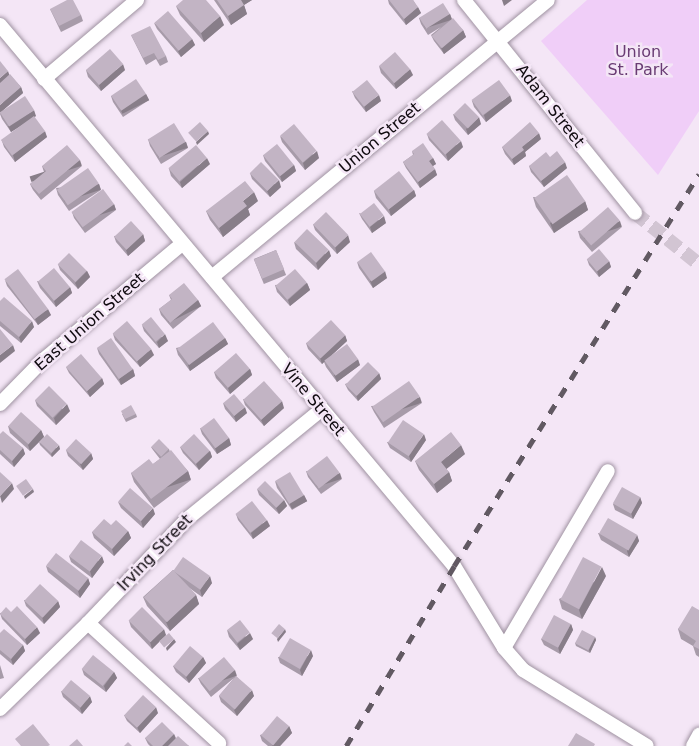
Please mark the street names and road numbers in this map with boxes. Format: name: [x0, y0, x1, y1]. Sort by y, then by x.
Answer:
street label: Adam Street: [512, 61, 588, 151]
street label: Union Street: [336, 99, 424, 177]
street label: East Union Street: [31, 269, 149, 375]
street label: Vine Street: [277, 360, 349, 440]
street label: Irving Street: [114, 511, 196, 595]

